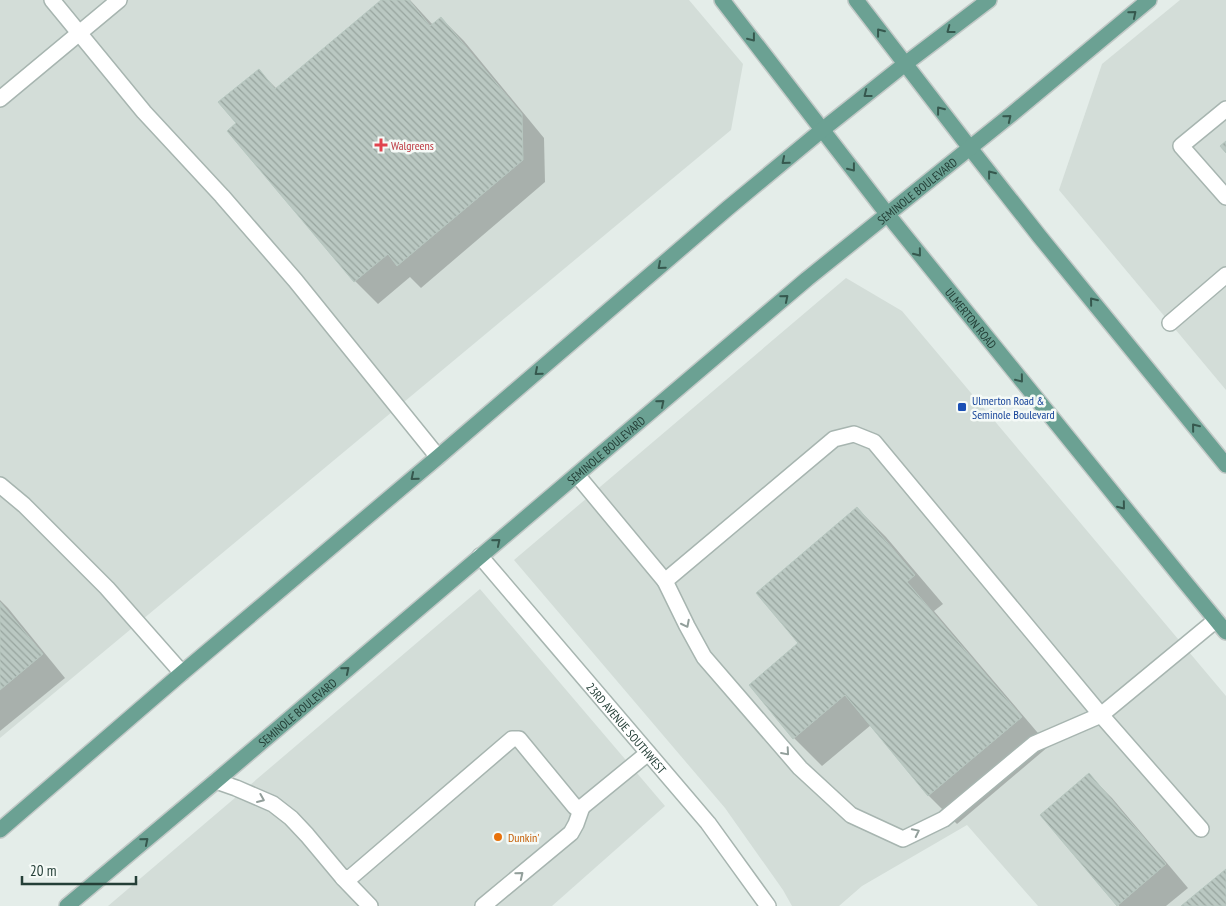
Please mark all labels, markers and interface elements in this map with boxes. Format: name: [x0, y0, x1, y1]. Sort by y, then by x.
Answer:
one-way arrow: [1127, 11, 1136, 19]
one-way arrow: [947, 24, 956, 32]
one-way arrow: [878, 29, 886, 38]
one-way arrow: [747, 33, 756, 42]
one-way arrow: [864, 89, 873, 97]
one-way arrow: [938, 107, 946, 116]
one-way arrow: [1002, 115, 1011, 123]
place label: Walgreens: [391, 138, 434, 153]
marker: Walgreens: [375, 139, 387, 151]
street label: SEMINOLE BOULEVARD: [874, 154, 960, 227]
one-way arrow: [782, 155, 791, 163]
one-way arrow: [846, 162, 855, 172]
one-way arrow: [988, 171, 996, 180]
one-way arrow: [913, 247, 922, 256]
one-way arrow: [657, 260, 666, 269]
street label: ULMERTON ROAD: [942, 285, 1000, 351]
one-way arrow: [779, 296, 788, 304]
one-way arrow: [1090, 298, 1098, 307]
one-way arrow: [534, 366, 543, 375]
one-way arrow: [1015, 373, 1023, 382]
place label: Ulmerton Road & Seminole Boulevard: [972, 393, 1055, 422]
one-way arrow: [655, 401, 664, 409]
marker: Ulmerton Road & Seminole Boulevard: [956, 401, 968, 413]
street label: SEMINOLE BOULEVARD: [564, 412, 648, 487]
one-way arrow: [1193, 424, 1201, 433]
one-way arrow: [411, 472, 420, 480]
one-way arrow: [1117, 500, 1126, 509]
one-way arrow: [491, 539, 500, 548]
one-way arrow: [680, 619, 690, 628]
one-way arrow: [341, 667, 350, 676]
street label: SEMINOLE BOULEVARD: [255, 675, 339, 749]
street label: 23RD AVENUE SOUTHWEST: [584, 679, 670, 777]
one-way arrow: [781, 746, 790, 755]
one-way arrow: [256, 792, 265, 803]
one-way arrow: [911, 828, 920, 838]
place label: Dunkin': [508, 830, 539, 845]
marker: Dunkin': [492, 831, 504, 843]
one-way arrow: [139, 838, 148, 847]
scale bar: [22, 854, 136, 886]
text: 20 m: [30, 861, 56, 880]
one-way arrow: [514, 872, 523, 881]

